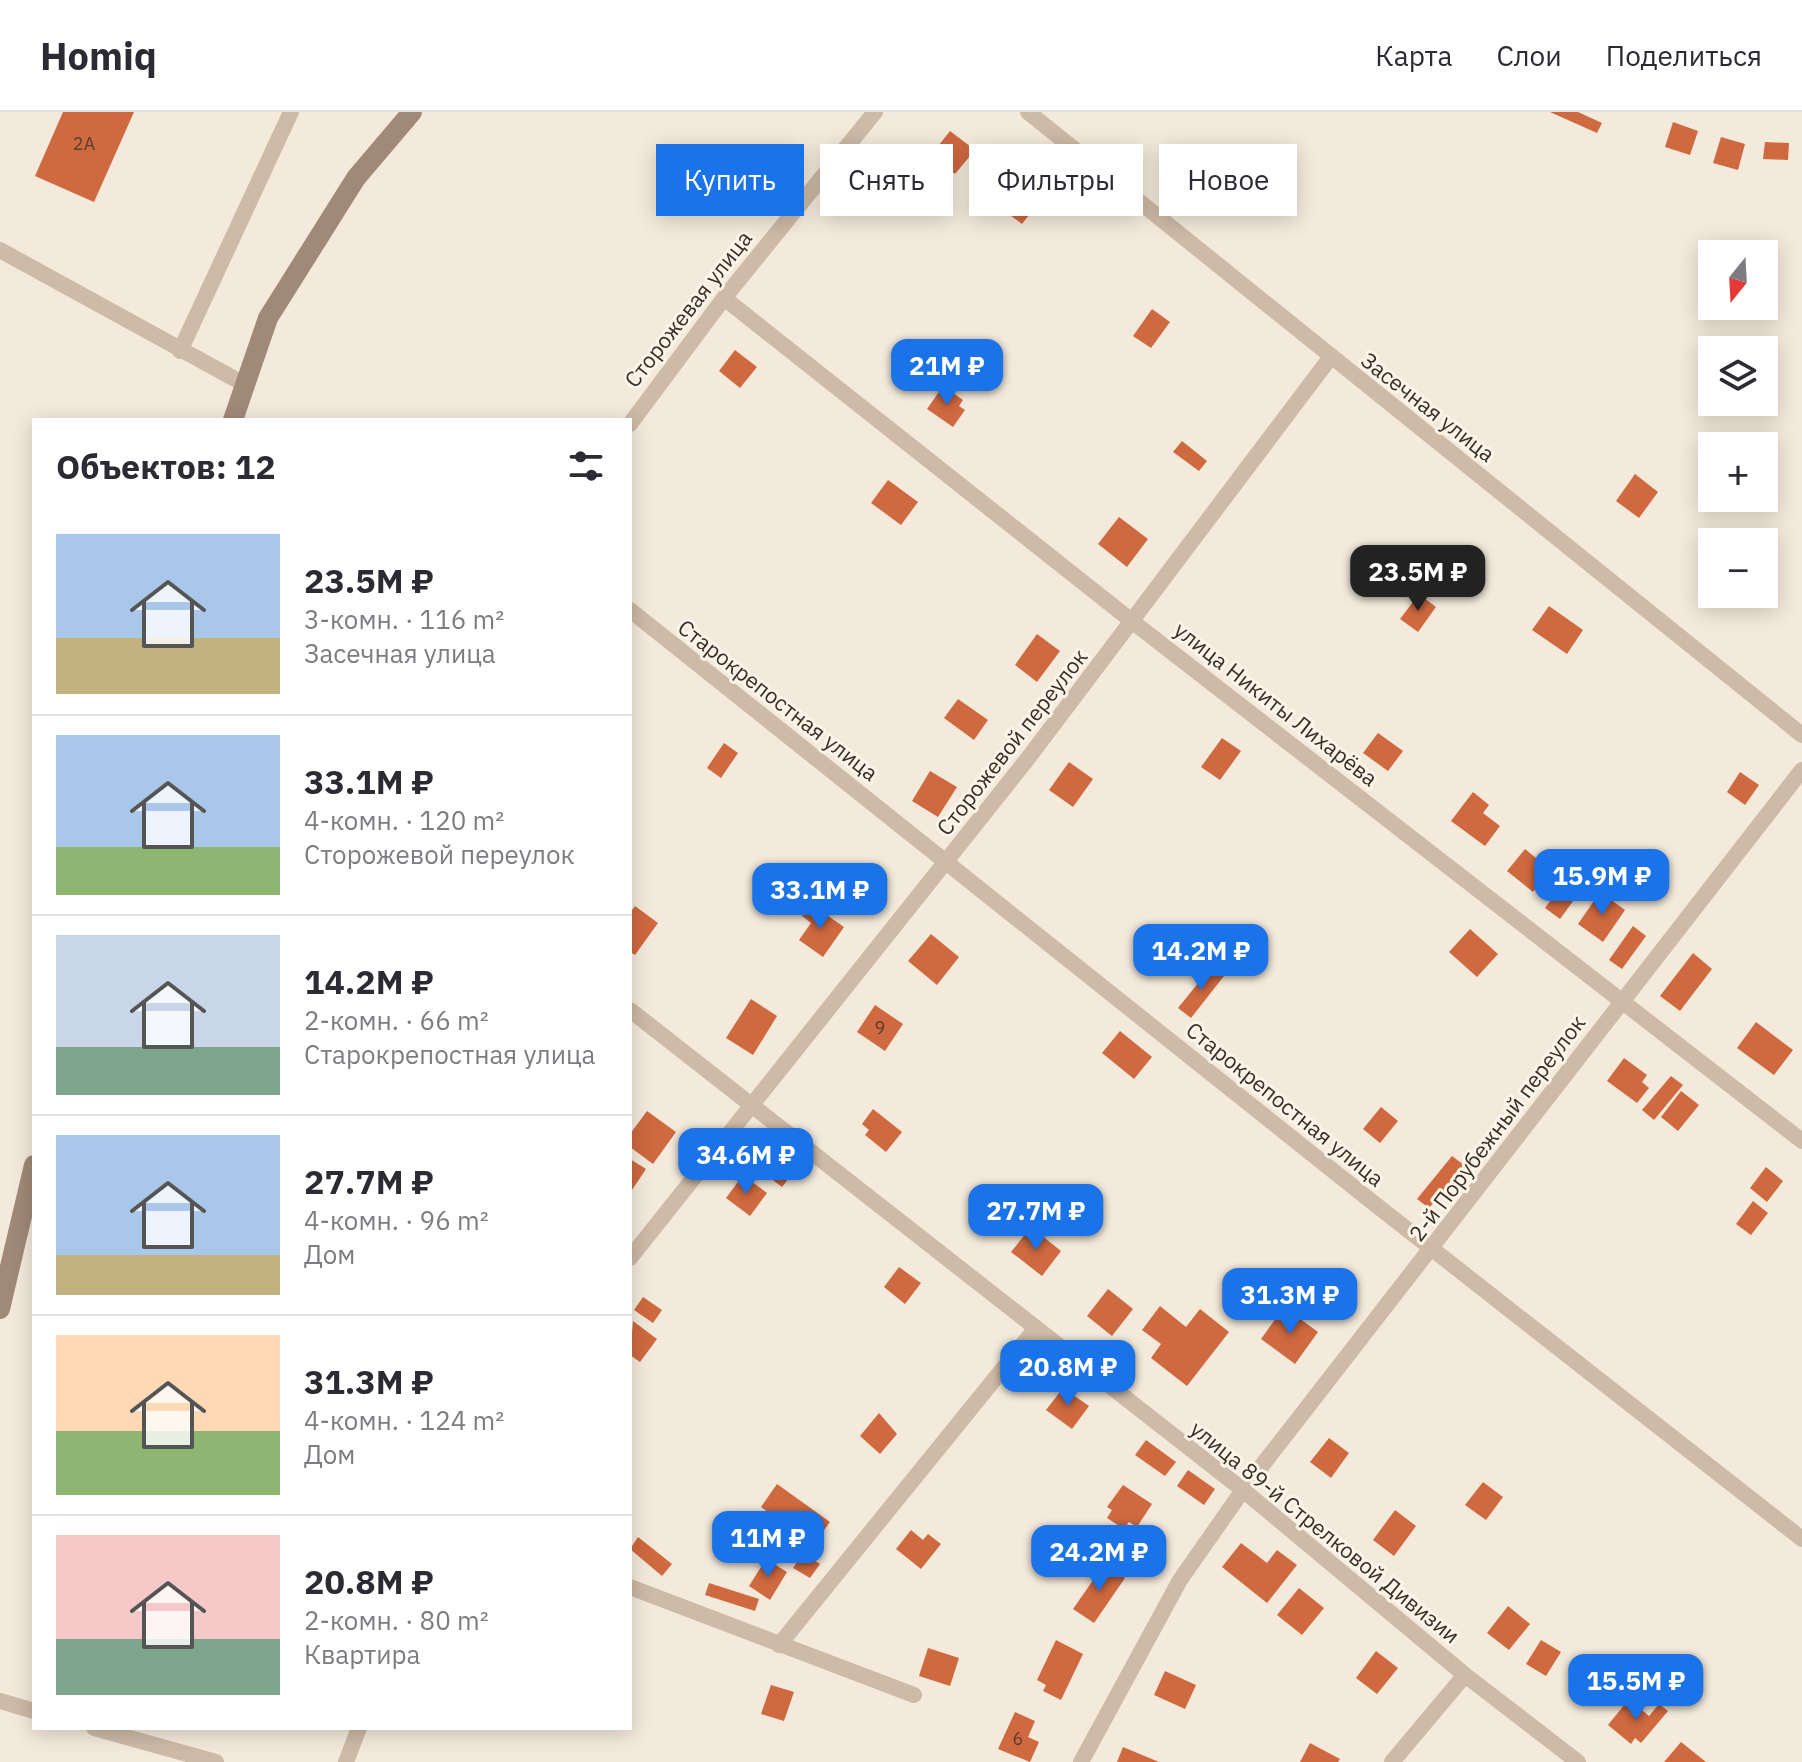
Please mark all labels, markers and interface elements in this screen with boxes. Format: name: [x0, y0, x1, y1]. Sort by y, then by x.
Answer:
text: Homiq: [40, 31, 157, 80]
text: Карта: [1375, 37, 1452, 74]
text: Слои: [1496, 37, 1562, 74]
text: Поделиться: [1606, 37, 1762, 74]
house number: 2А: [73, 132, 96, 155]
chip: Купить: [656, 144, 804, 216]
chip: Снять: [820, 144, 953, 216]
chip: Фильтры: [969, 144, 1143, 216]
chip: Новое: [1159, 144, 1297, 216]
street label: Сторожевая улица: [617, 224, 758, 393]
north arrow: [1698, 240, 1778, 320]
map controls: [1698, 240, 1778, 608]
button: layers: [1698, 336, 1778, 416]
pin: 21M ₽: [891, 339, 1003, 407]
street label: Засечная улица: [1355, 345, 1501, 468]
text: 21M ₽: [909, 348, 985, 382]
button: +: [1698, 432, 1778, 512]
text: Объектов: 12: [56, 444, 276, 488]
icon: filters: [564, 444, 608, 488]
button: −: [1698, 528, 1778, 608]
pin: 23.5M ₽: [1344, 545, 1492, 613]
text: 23.5M ₽: [1368, 554, 1468, 588]
text: 23.5M ₽: [304, 558, 434, 602]
icon: home: [120, 566, 216, 662]
text: 3-комн. · 116 m²: [304, 602, 504, 636]
street label: Старокрепостная улица: [672, 612, 885, 787]
street label: улица Никиты Лихарёва: [1169, 615, 1384, 792]
text: Засечная улица: [304, 636, 496, 670]
street label: Сторожевой переулок: [930, 643, 1094, 841]
text: 33.1M ₽: [304, 759, 434, 803]
icon: home: [120, 767, 216, 863]
text: 4-комн. · 120 m²: [304, 803, 504, 837]
text: Сторожевой переулок: [304, 837, 575, 871]
pin: 15.9M ₽: [1528, 849, 1676, 917]
text: 15.9M ₽: [1552, 858, 1652, 892]
pin: 33.1M ₽: [746, 863, 894, 931]
text: 33.1M ₽: [770, 872, 870, 906]
pin: 14.2M ₽: [1127, 924, 1275, 992]
text: 14.2M ₽: [1151, 933, 1251, 967]
text: 14.2M ₽: [304, 959, 434, 1003]
icon: home: [120, 967, 216, 1063]
text: 2-комн. · 66 m²: [304, 1003, 489, 1037]
street label: 2-й Порубежный переулок: [1402, 1009, 1591, 1247]
street label: Старокрепостная улица: [1180, 1015, 1390, 1193]
house number: 9: [875, 1016, 885, 1039]
text: Старокрепостная улица: [304, 1037, 595, 1071]
pin: 34.6M ₽: [672, 1128, 820, 1196]
text: 34.6M ₽: [696, 1137, 796, 1171]
text: 27.7M ₽: [304, 1159, 434, 1203]
icon: home: [120, 1167, 216, 1263]
pin: 27.7M ₽: [962, 1184, 1110, 1252]
text: 27.7M ₽: [986, 1193, 1086, 1227]
text: 4-комн. · 96 m²: [304, 1203, 489, 1237]
text: Дом: [304, 1237, 355, 1271]
pin: 31.3M ₽: [1216, 1268, 1364, 1336]
text: 31.3M ₽: [1240, 1277, 1340, 1311]
pin: 20.8M ₽: [994, 1340, 1142, 1408]
text: 20.8M ₽: [1018, 1349, 1118, 1383]
text: 31.3M ₽: [304, 1359, 434, 1403]
icon: home: [120, 1367, 216, 1463]
text: 4-комн. · 124 m²: [304, 1403, 504, 1437]
street label: улица 89-й Стрелковой Дивизии: [1185, 1414, 1466, 1649]
text: Дом: [304, 1437, 355, 1471]
pin: 11M ₽: [712, 1511, 824, 1579]
text: 11M ₽: [730, 1520, 806, 1554]
pin: 24.2M ₽: [1025, 1525, 1173, 1593]
text: 24.2M ₽: [1049, 1534, 1149, 1568]
text: 20.8M ₽: [304, 1559, 434, 1603]
icon: home: [120, 1567, 216, 1663]
text: 2-комн. · 80 m²: [304, 1603, 489, 1637]
text: Квартира: [304, 1637, 421, 1671]
pin: 15.5M ₽: [1562, 1654, 1710, 1722]
text: 15.5M ₽: [1586, 1663, 1686, 1697]
house number: 6: [1013, 1727, 1023, 1750]

